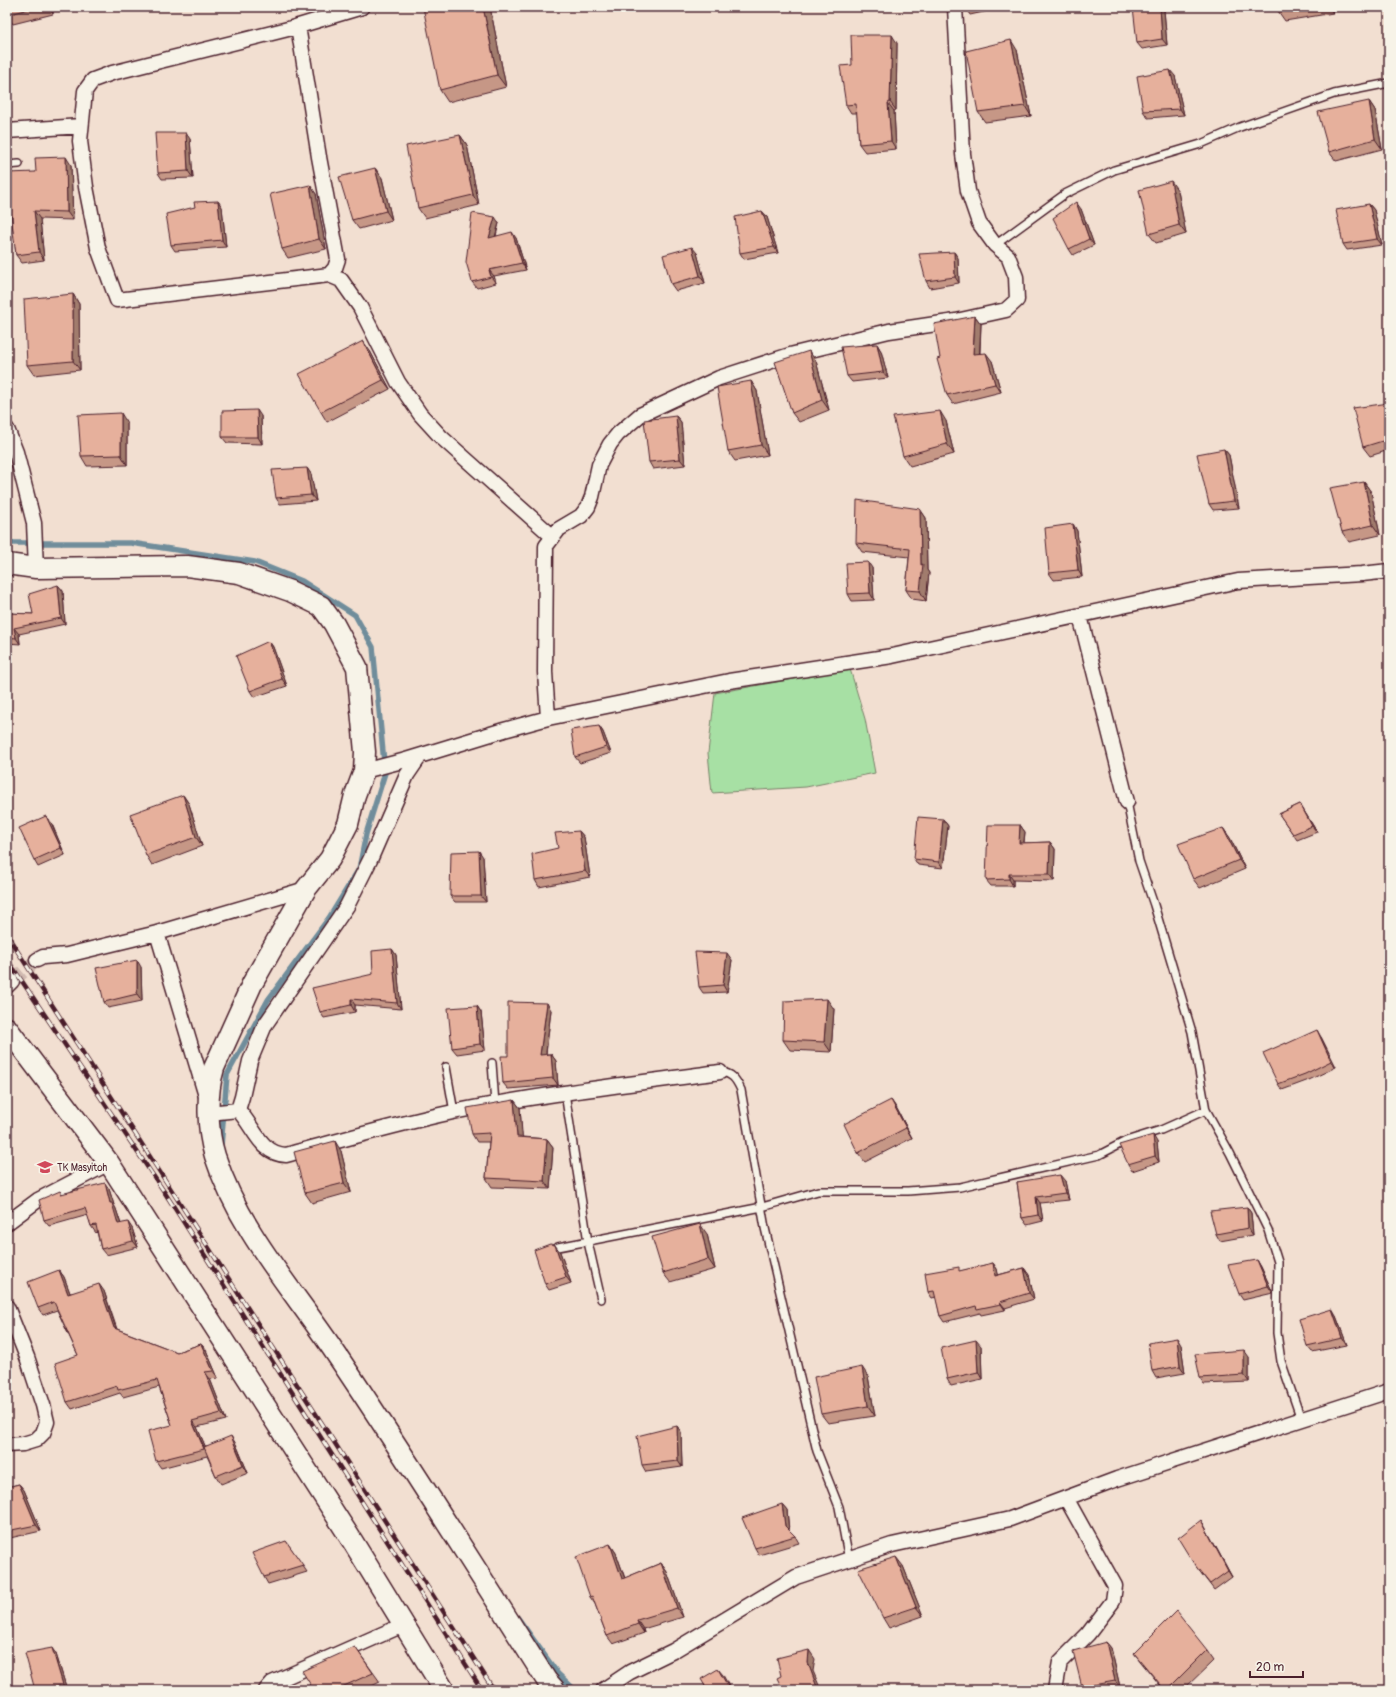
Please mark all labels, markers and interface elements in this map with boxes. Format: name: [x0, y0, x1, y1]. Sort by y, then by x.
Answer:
school or university icon: TK Masyitoh: [36, 1158, 54, 1176]
place label: TK Masyitoh: [57, 1162, 108, 1174]
scale bar: [1250, 1653, 1303, 1679]
text: 20 m: [1256, 1660, 1285, 1675]

